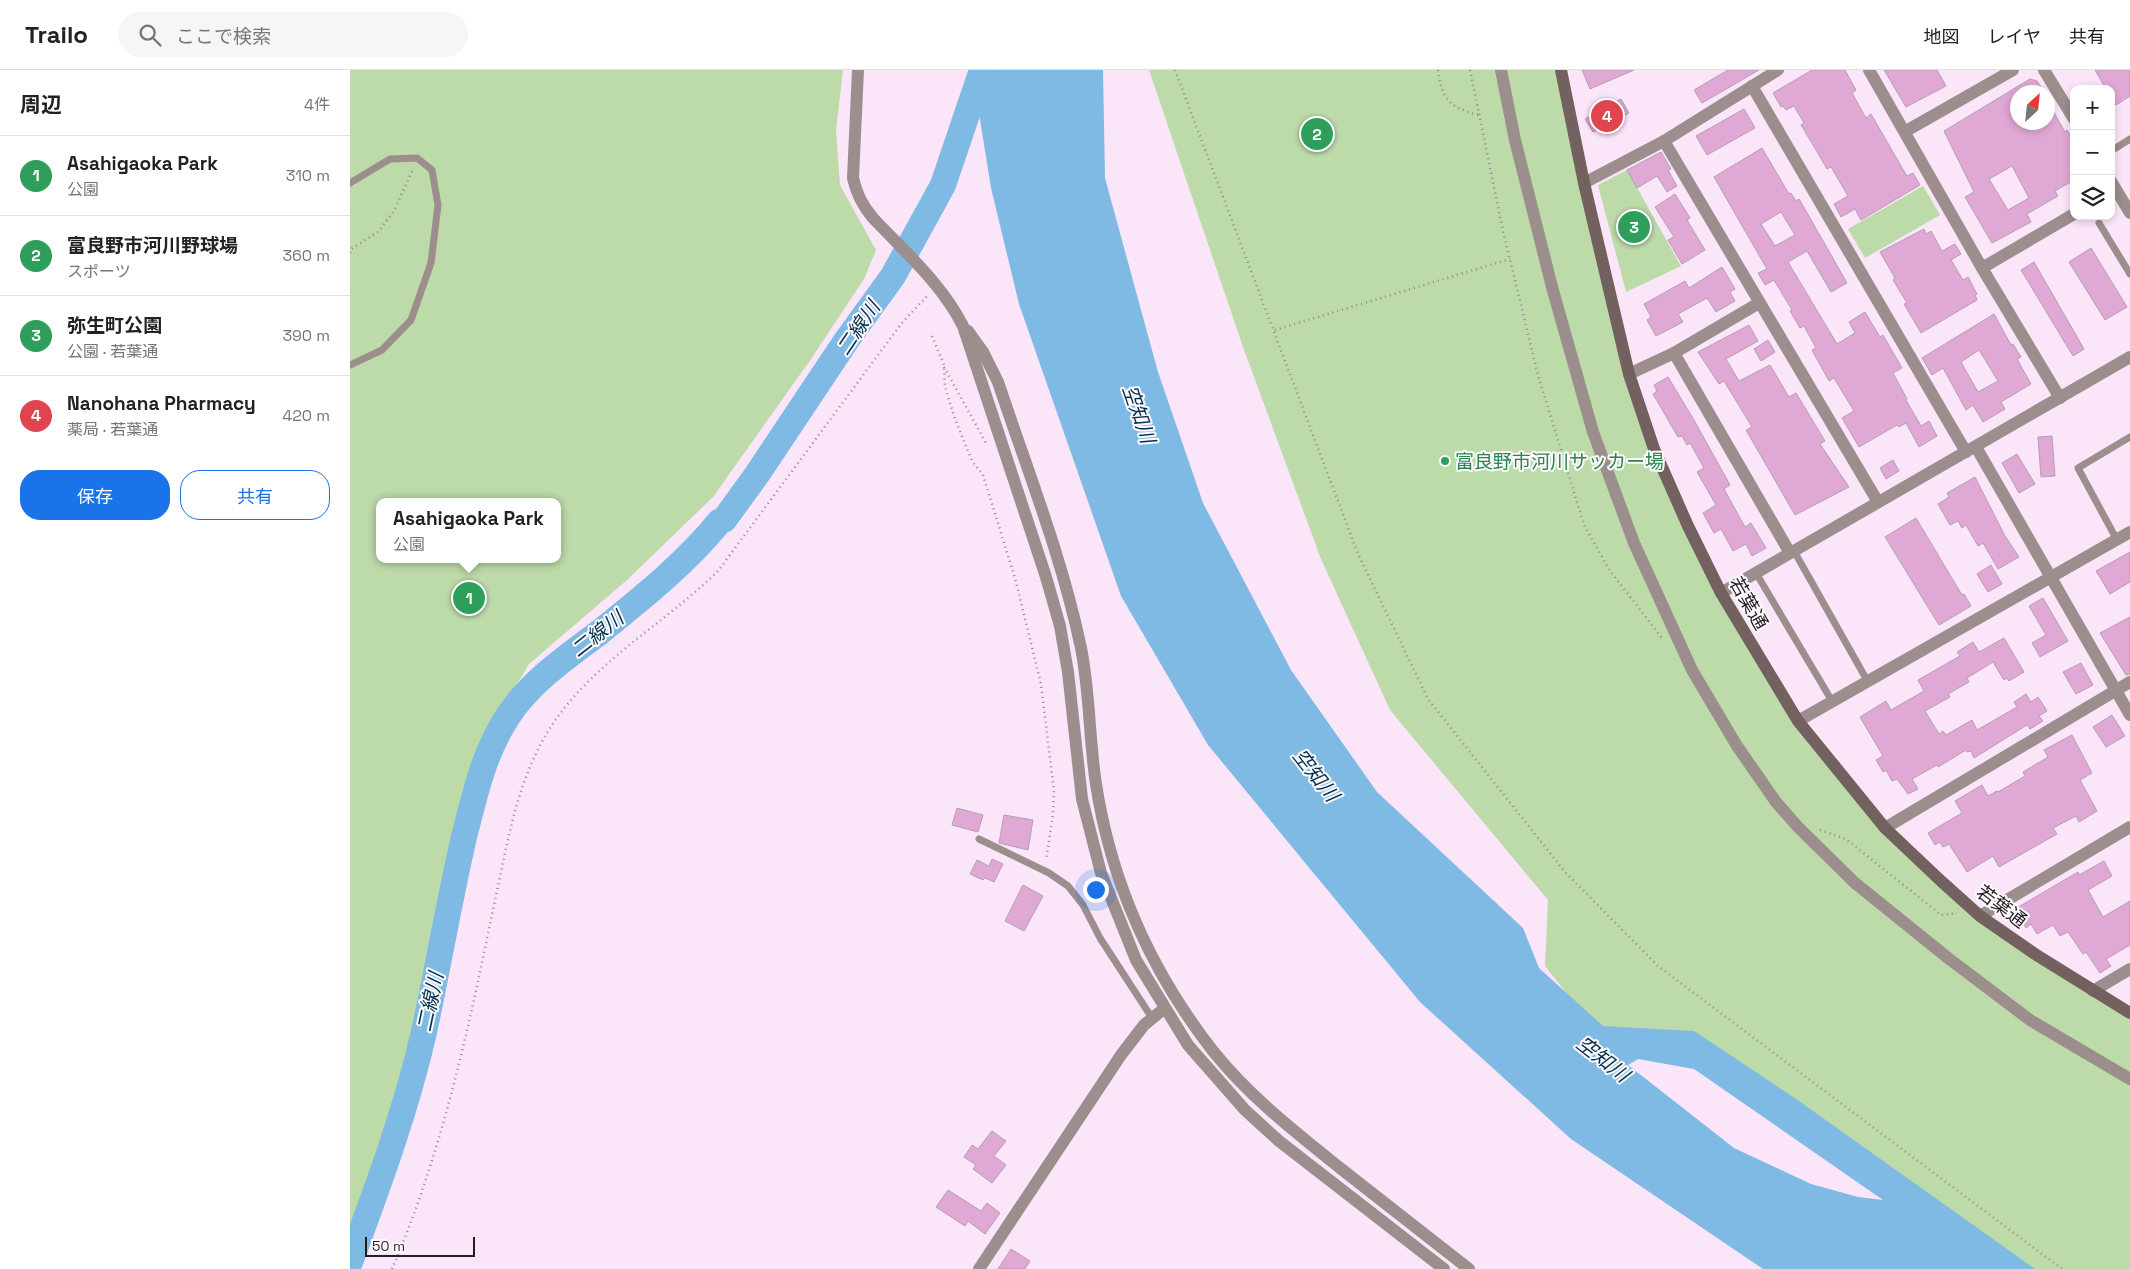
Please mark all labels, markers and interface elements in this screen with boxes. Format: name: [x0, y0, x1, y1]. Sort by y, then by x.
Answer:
search box: [118, 12, 468, 57]
text: Trailo: [25, 19, 88, 50]
icon: search: [136, 21, 164, 49]
text: ここで検索: [176, 24, 271, 49]
text: 地図: [1924, 25, 1960, 48]
text: レイヤ: [1988, 25, 2041, 48]
text: 共有: [2069, 25, 2105, 48]
north arrow: [2010, 85, 2055, 130]
map controls: [2070, 85, 2115, 220]
button: +: [2070, 85, 2115, 130]
text: 周辺: [20, 91, 62, 118]
text: 4件: [304, 94, 330, 115]
pin: 4: [1591, 97, 1623, 135]
pin: 2: [1301, 115, 1333, 153]
button: −: [2070, 130, 2115, 175]
text: Asahigaoka Park: [67, 151, 218, 176]
text: 1: [32, 165, 40, 186]
text: 310 m: [286, 165, 330, 186]
button: layers: [2070, 175, 2115, 220]
text: 公園: [67, 179, 99, 200]
pin: 3: [1618, 208, 1650, 246]
text: 富良野市河川野球場: [67, 233, 238, 258]
text: 2: [31, 245, 41, 266]
text: 360 m: [282, 245, 330, 266]
text: スポーツ: [67, 261, 131, 282]
water label: 二線川: [830, 294, 887, 360]
text: 弥生町公園: [67, 313, 162, 338]
text: 3: [31, 325, 41, 346]
text: 390 m: [282, 325, 330, 346]
text: 公園 · 若葉通: [67, 341, 158, 362]
water label: 空知川: [1117, 381, 1162, 448]
text: Nanohana Pharmacy: [67, 391, 256, 416]
text: 4: [31, 405, 41, 426]
text: 420 m: [282, 405, 330, 426]
text: 薬局 · 若葉通: [67, 419, 158, 440]
place label: 富良野市河川サッカー場: [1455, 449, 1664, 474]
marker: 富良野市河川サッカー場: [1439, 455, 1451, 467]
button: 保存: [20, 470, 170, 520]
button: 共有: [180, 470, 330, 520]
popup: [376, 498, 561, 563]
text: Asahigaoka Park: [393, 506, 544, 531]
text: 公園: [393, 534, 425, 555]
street label: 若葉通: [1723, 572, 1774, 634]
pin: 1: [453, 579, 485, 617]
water label: 二線川: [565, 604, 630, 663]
water label: 空知川: [1287, 743, 1346, 808]
your location: [1083, 877, 1109, 903]
street label: 若葉通: [1971, 879, 2032, 934]
water label: 二線川: [411, 968, 449, 1034]
water label: 空知川: [1571, 1030, 1636, 1089]
scale bar: [365, 1234, 475, 1257]
text: 50 m: [372, 1237, 405, 1255]

